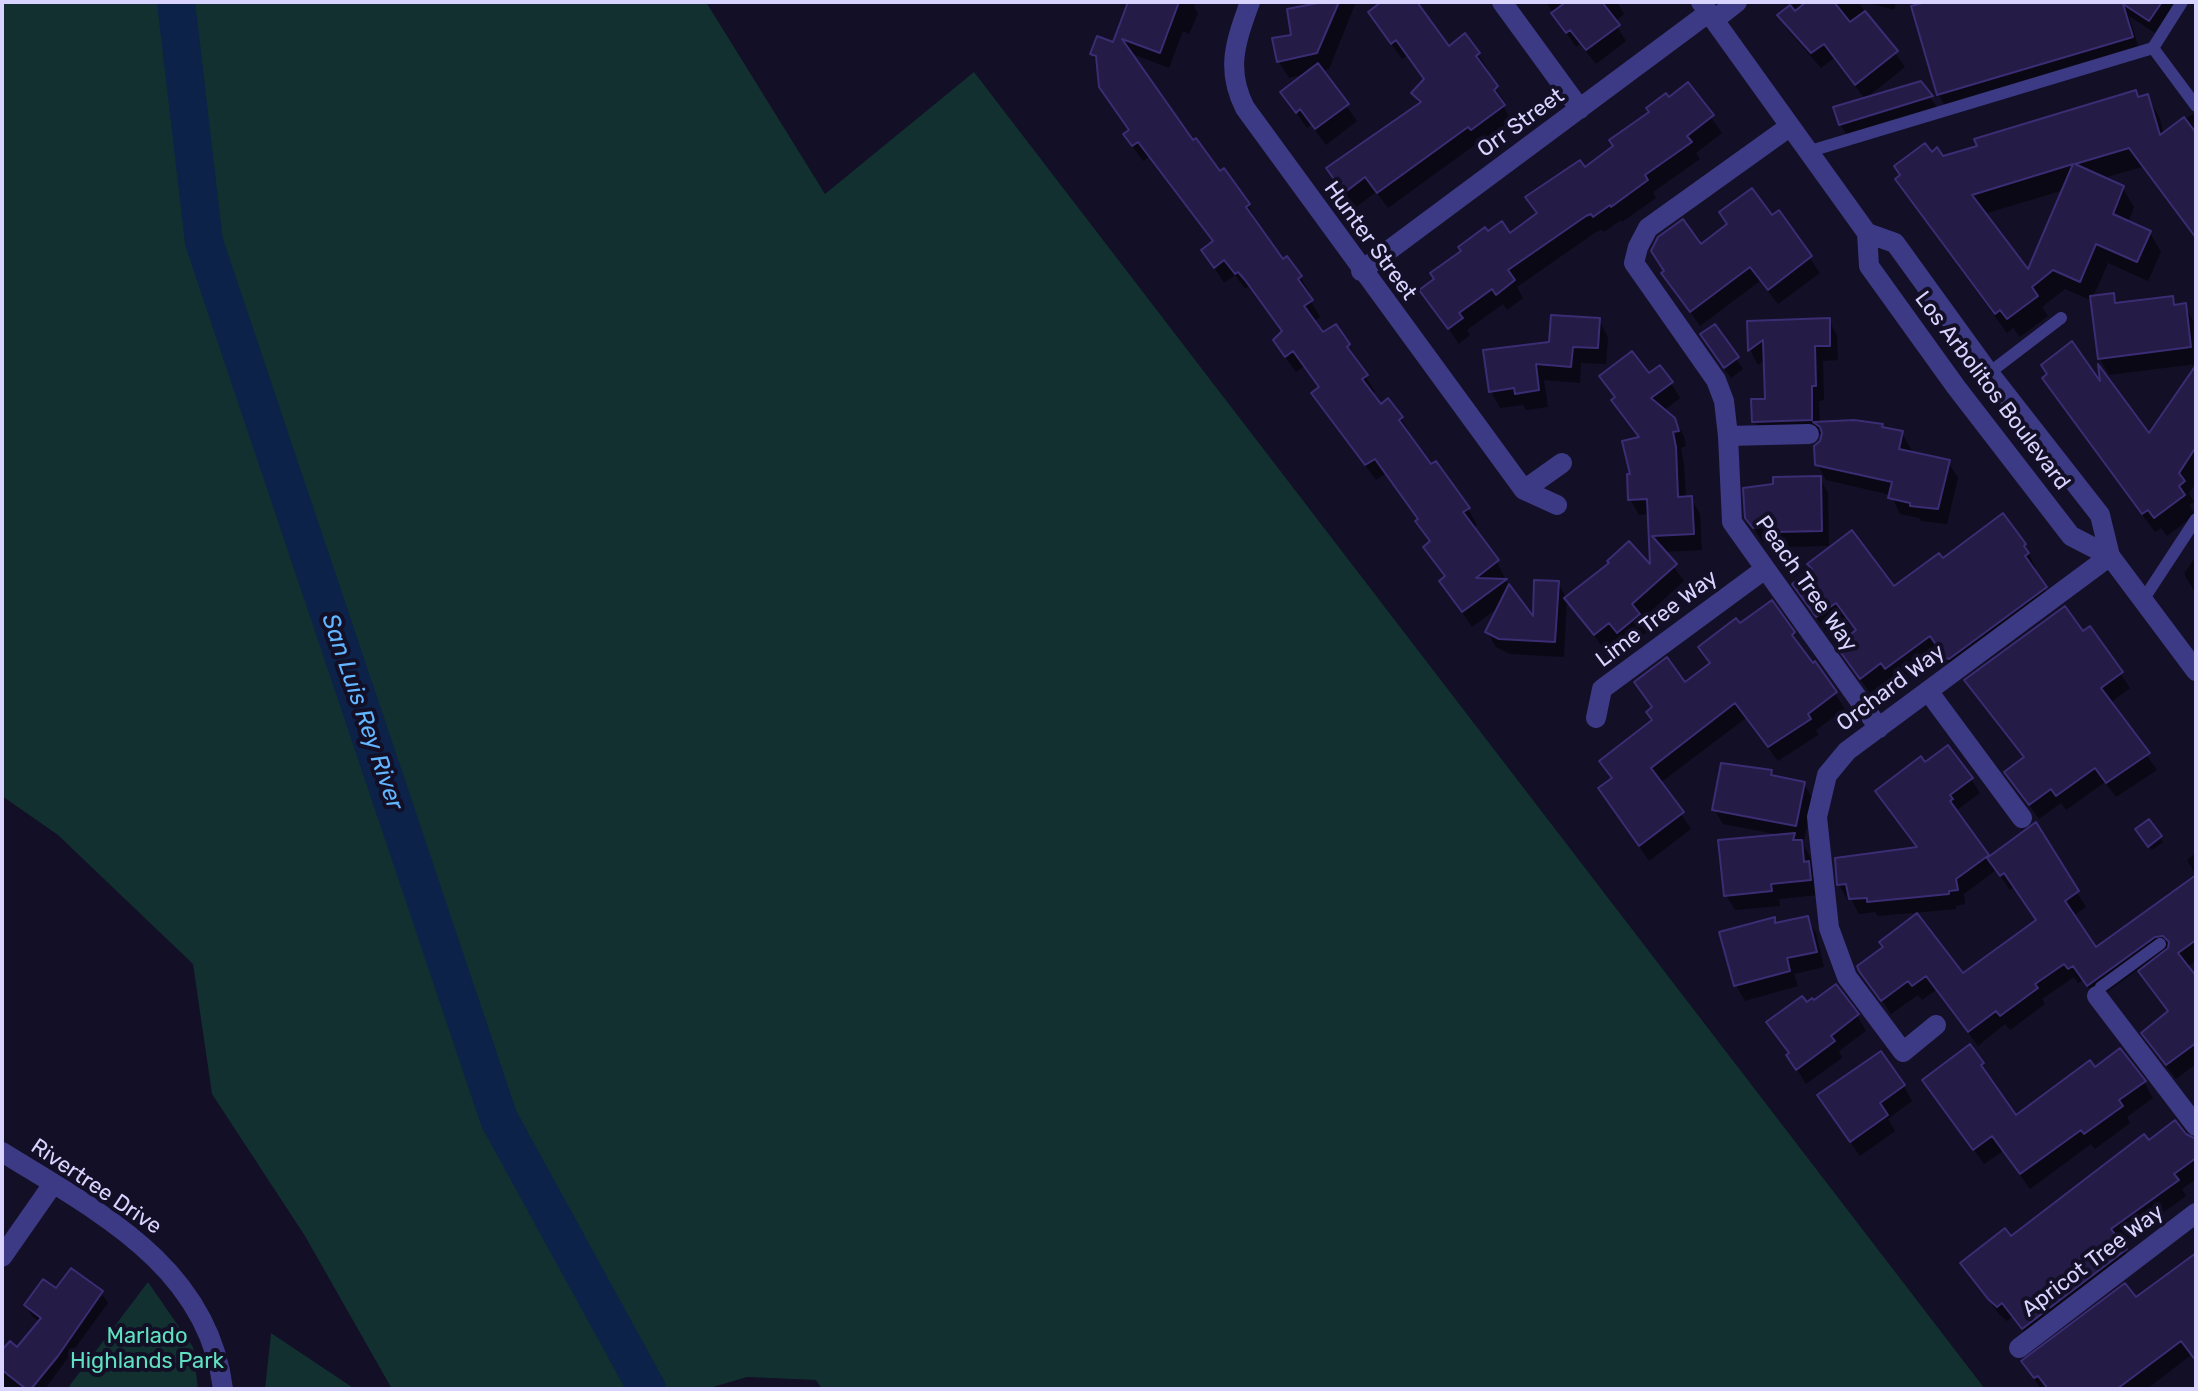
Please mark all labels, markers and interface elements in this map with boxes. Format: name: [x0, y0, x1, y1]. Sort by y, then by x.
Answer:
street label: Orr Street: [1473, 83, 1569, 163]
street label: Hunter Street: [1318, 176, 1422, 306]
street label: Los Arbolitos Boulevard: [1909, 287, 2075, 495]
street label: Peach Tree Way: [1749, 511, 1863, 657]
street label: Lime Tree Way: [1591, 565, 1723, 673]
water label: San Luis Rey River: [315, 610, 409, 814]
street label: Orchard Way: [1832, 639, 1950, 737]
street label: Rivertree Drive: [26, 1134, 166, 1240]
street label: Apricot Tree Way: [2017, 1199, 2169, 1323]
park label: Marlado Highlands Park: [70, 1324, 224, 1376]

